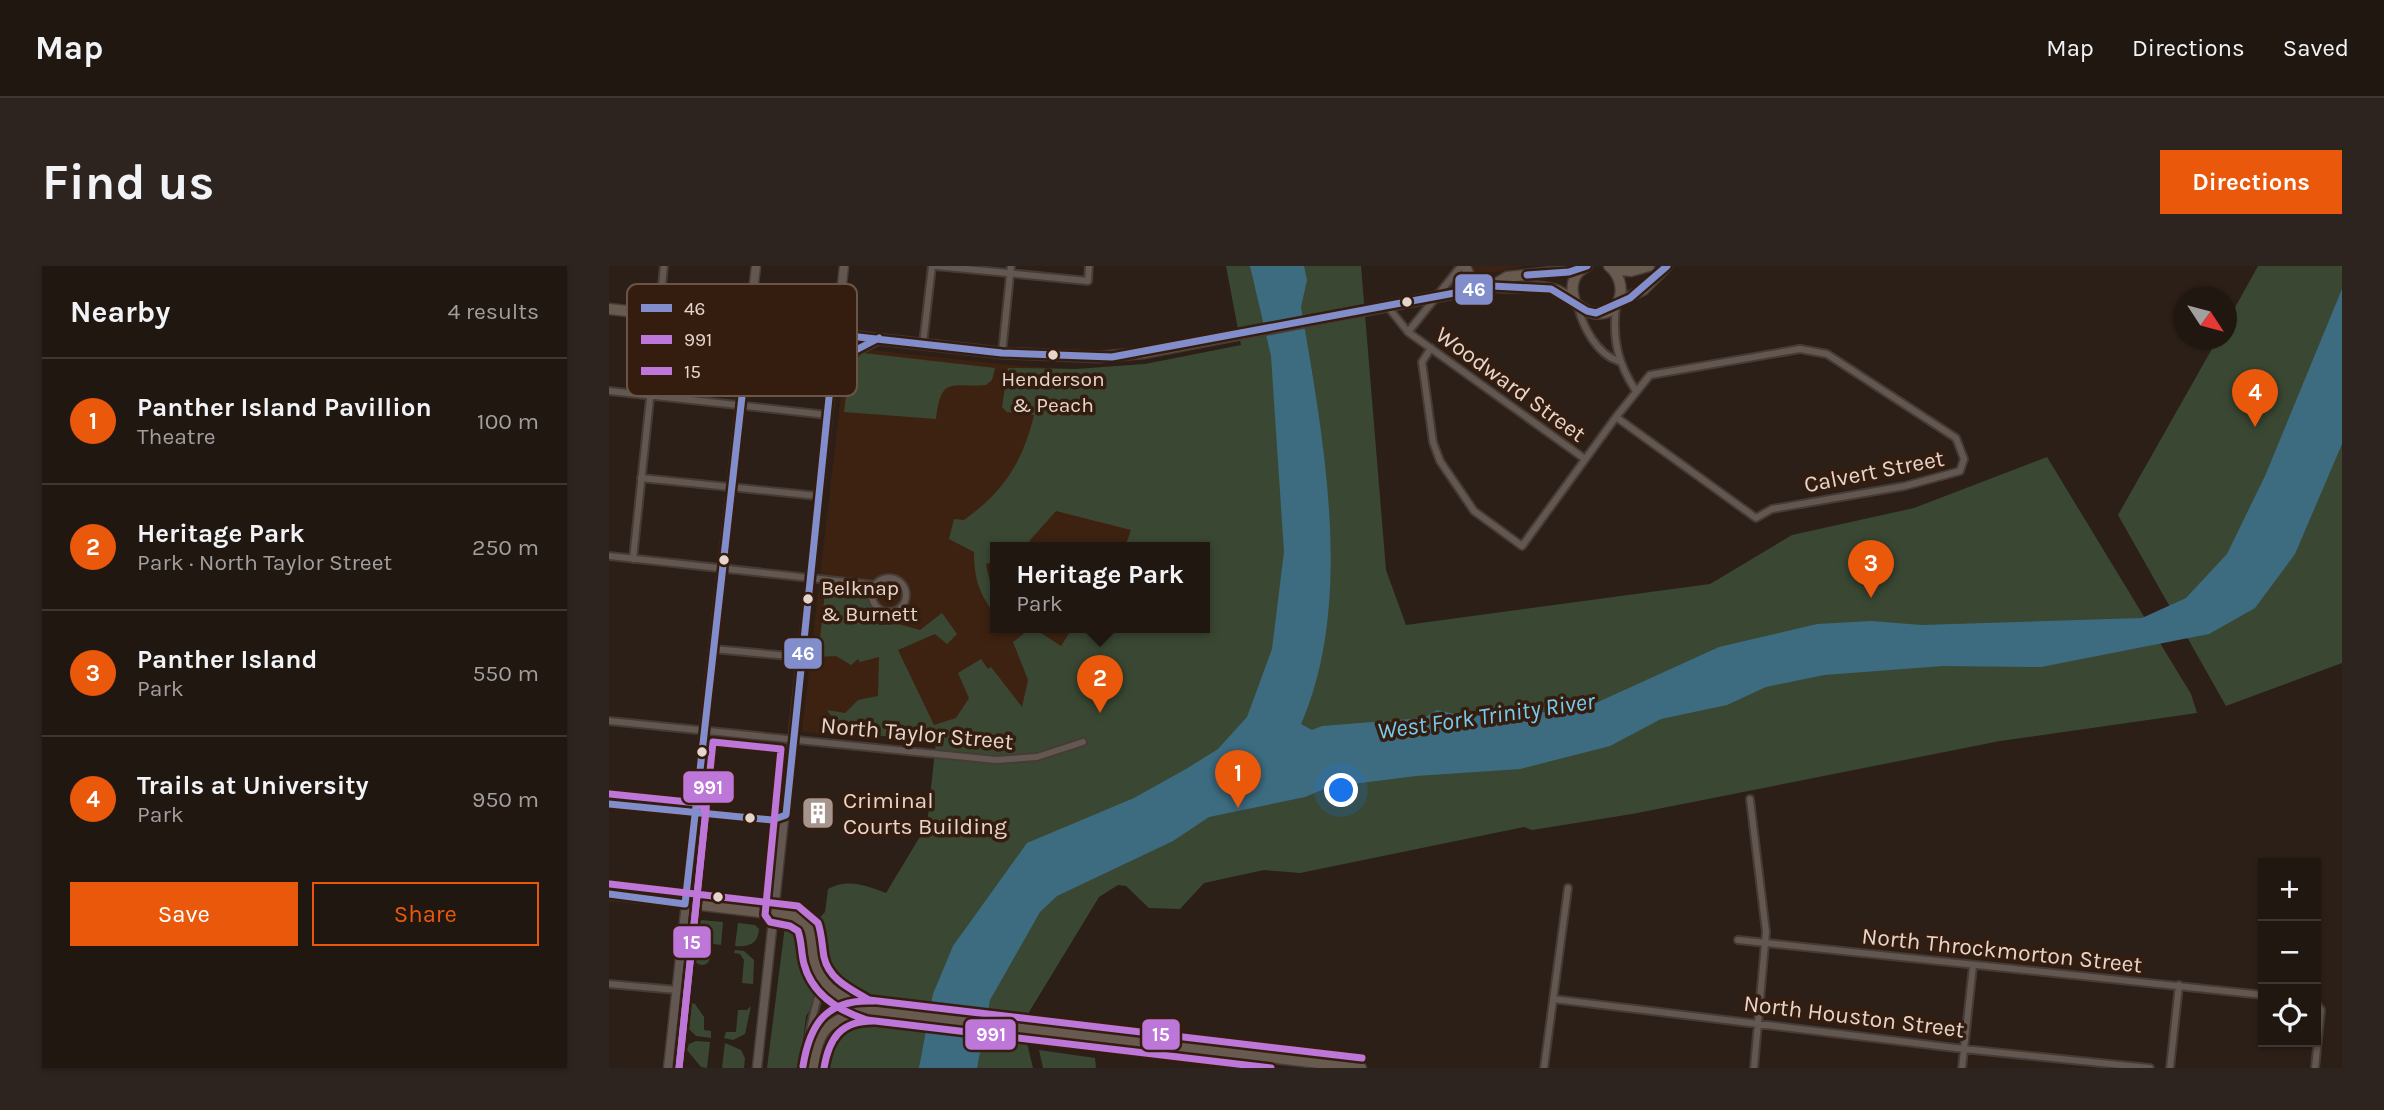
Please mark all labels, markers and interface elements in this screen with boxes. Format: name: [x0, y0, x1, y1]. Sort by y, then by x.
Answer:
text: Map: [35, 29, 103, 67]
text: Map: [2046, 34, 2094, 62]
text: Directions: [2132, 34, 2245, 62]
text: Saved: [2283, 34, 2349, 62]
button: Directions: [2160, 150, 2342, 214]
text: Find us: [42, 154, 214, 211]
line badge: 46: [1454, 273, 1494, 306]
text: 46: [1463, 279, 1485, 301]
legend: [627, 284, 857, 396]
north arrow: [2174, 287, 2237, 350]
text: Nearby: [70, 294, 170, 330]
unlabelled marker: [1400, 295, 1414, 309]
text: 4 results: [447, 298, 539, 325]
text: 46: [684, 298, 706, 320]
street label: Woodward Street: [1431, 321, 1591, 448]
text: 991: [684, 329, 712, 351]
marker: Henderson & Peach: [1046, 348, 1060, 362]
text: 15: [684, 361, 701, 383]
place label: Henderson & Peach: [1001, 367, 1105, 417]
pin: 4: [2232, 369, 2278, 427]
text: Panther Island Pavillion: [137, 392, 432, 423]
text: 1: [89, 408, 97, 435]
text: 100 m: [477, 408, 539, 435]
text: Theatre: [137, 423, 216, 450]
street label: Calvert Street: [1802, 445, 1947, 498]
text: Heritage Park: [137, 518, 305, 549]
text: 2: [86, 534, 100, 561]
text: 250 m: [472, 534, 539, 561]
pin: 3: [1848, 540, 1894, 598]
popup: [990, 542, 1210, 633]
text: Park · North Taylor Street: [137, 549, 392, 576]
unlabelled marker: [717, 553, 731, 567]
text: Heritage Park: [1016, 559, 1184, 590]
place label: Belknap & Burnett: [821, 576, 918, 626]
text: Park: [1016, 590, 1063, 617]
marker: Belknap & Burnett: [801, 592, 815, 606]
line badge: 46: [783, 637, 823, 670]
text: 46: [792, 643, 814, 665]
text: Panther Island: [137, 644, 317, 675]
pin: 2: [1077, 655, 1123, 713]
text: 3: [86, 660, 100, 687]
text: 550 m: [472, 660, 539, 687]
text: Park: [137, 675, 184, 702]
water label: West Fork Trinity River: [1375, 687, 1597, 745]
street label: North Taylor Street: [819, 712, 1015, 755]
unlabelled marker: [695, 745, 709, 759]
pin: 1: [1215, 750, 1261, 808]
text: Trails at University: [137, 770, 369, 801]
line badge: 991: [682, 770, 735, 804]
your location: [1324, 773, 1358, 807]
text: 991: [693, 777, 723, 799]
text: 4: [86, 786, 100, 813]
text: 950 m: [472, 786, 539, 813]
place label: Criminal Courts Building: [843, 787, 1007, 840]
building icon: Criminal Courts Building: [799, 794, 837, 832]
text: Park: [137, 801, 184, 828]
unlabelled marker: [743, 811, 757, 825]
map controls: [2258, 858, 2321, 1047]
button: +: [2258, 858, 2321, 921]
button: Save: [70, 882, 298, 946]
button: Share: [312, 882, 539, 946]
unlabelled marker: [711, 890, 725, 904]
button: −: [2258, 921, 2321, 984]
street label: North Throckmorton Street: [1860, 922, 2144, 979]
line badge: 15: [672, 925, 712, 959]
text: 15: [683, 932, 701, 954]
button: locate: [2258, 984, 2321, 1047]
street label: North Houston Street: [1742, 990, 1966, 1043]
line badge: 991: [964, 1018, 1017, 1051]
line badge: 15: [1141, 1018, 1181, 1051]
text: 991: [976, 1024, 1006, 1046]
text: 15: [1152, 1024, 1170, 1046]

